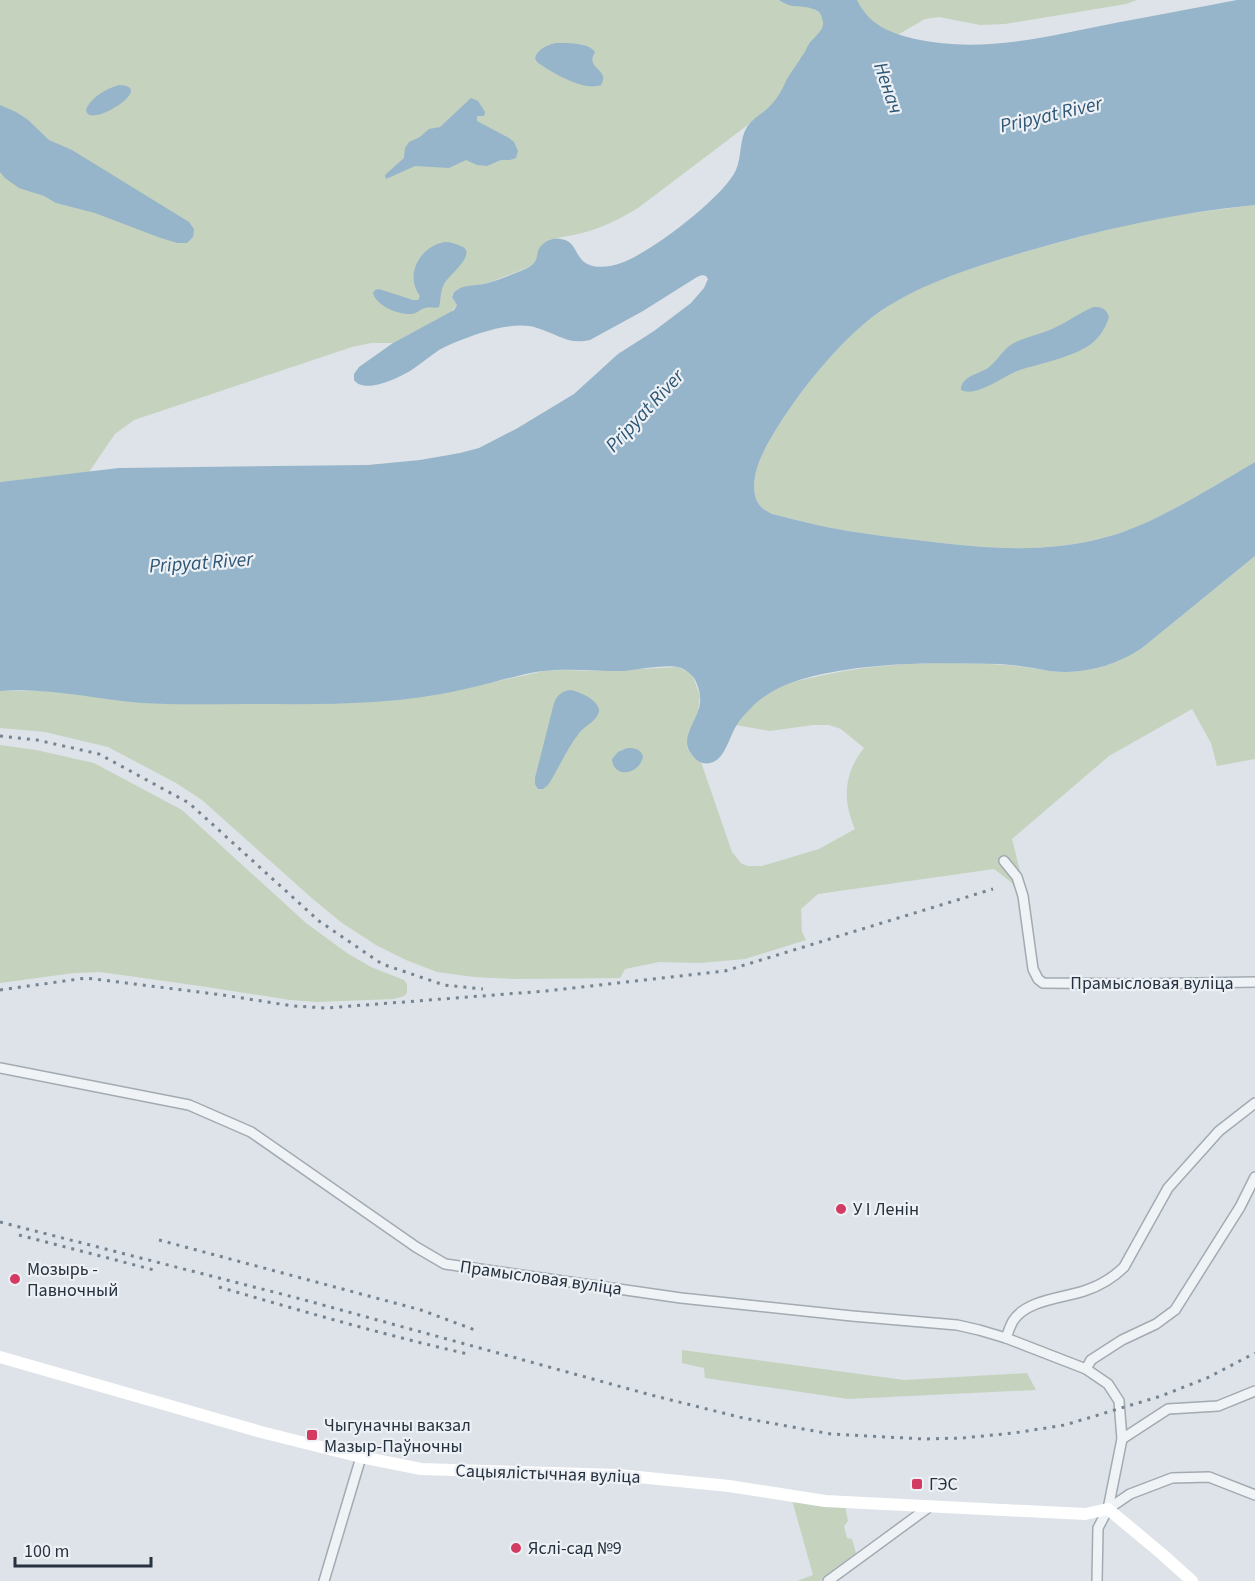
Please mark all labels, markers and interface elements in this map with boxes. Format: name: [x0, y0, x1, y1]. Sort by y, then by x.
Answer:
water label: Ненач: [866, 58, 910, 118]
water label: Pripyat River: [997, 89, 1106, 140]
water label: Pripyat River: [599, 362, 692, 459]
water label: Pripyat River: [148, 545, 255, 581]
street label: Прамысловая вуліца: [1070, 971, 1234, 996]
place label: У І Ленін: [853, 1197, 919, 1222]
marker: У І Ленін: [834, 1202, 848, 1216]
street label: Прамысловая вуліца: [458, 1254, 624, 1302]
place label: Мозырь - Павночный: [27, 1257, 118, 1303]
marker: Мозырь - Павночный: [8, 1272, 22, 1286]
place label: Чыгуначны вакзал Мазыр-Паўночны: [324, 1413, 471, 1459]
marker: Чыгуначны вакзал Мазыр-Паўночны: [305, 1428, 319, 1442]
street label: Сацыялістычная вуліца: [455, 1458, 641, 1490]
place label: ГЭС: [929, 1472, 958, 1497]
marker: ГЭС: [910, 1477, 924, 1491]
scale bar: [15, 1530, 152, 1568]
place label: Яслі-сад №9: [528, 1536, 622, 1561]
text: 100 m: [24, 1539, 69, 1564]
marker: Яслі-сад №9: [509, 1541, 523, 1555]

